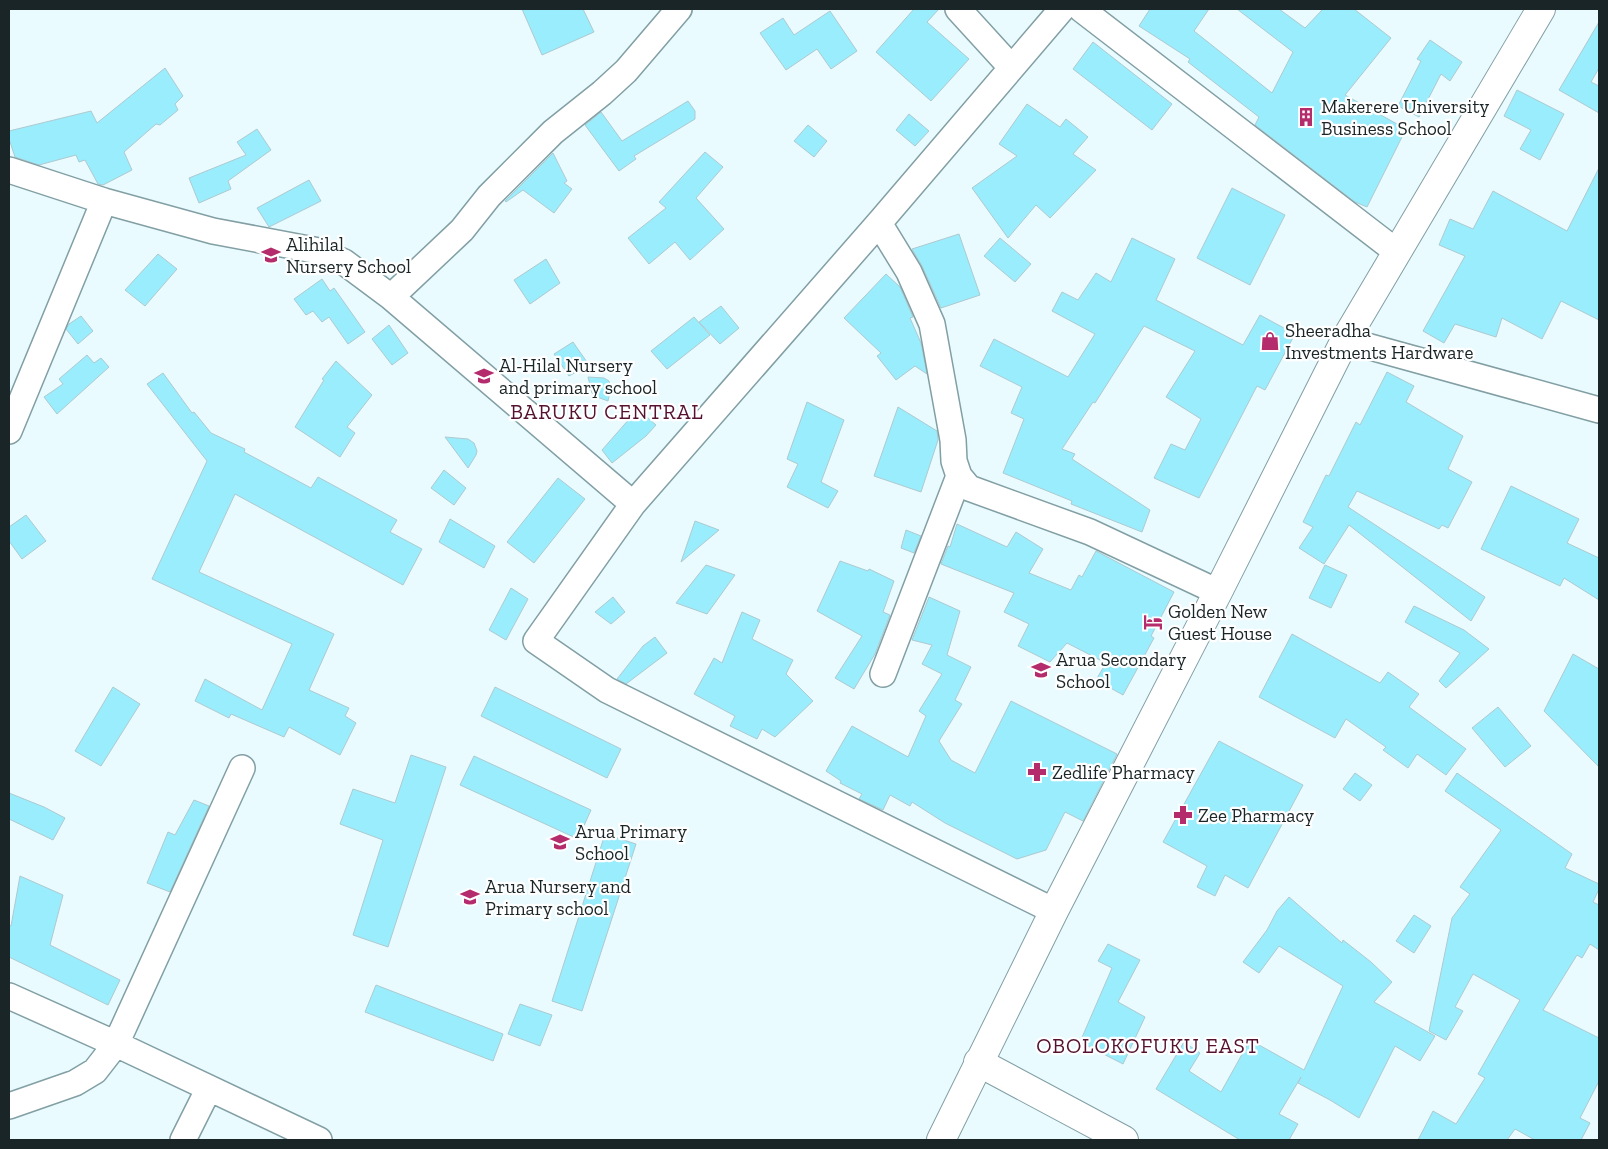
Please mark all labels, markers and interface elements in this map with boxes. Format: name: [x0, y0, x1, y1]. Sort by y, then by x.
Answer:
place label: Makerere University Business School: [1321, 95, 1489, 140]
building icon: Makerere University Business School: [1295, 106, 1317, 128]
place label: Alihilal Nursery School: [286, 233, 411, 278]
school or university icon: Alihilal Nursery School: [260, 244, 282, 266]
place label: Sheeradha Investments Hardware: [1285, 319, 1473, 364]
shop icon: Sheeradha Investments Hardware: [1259, 330, 1281, 352]
place label: Al-Hilal Nursery and primary school: [499, 354, 657, 399]
school or university icon: Al-Hilal Nursery and primary school: [473, 365, 495, 387]
district label: BARUKU CENTRAL: [510, 399, 704, 424]
place label: Golden New Guest House: [1168, 600, 1272, 645]
hotel icon: Golden New Guest House: [1142, 611, 1164, 633]
place label: Arua Secondary School: [1056, 648, 1186, 693]
school or university icon: Arua Secondary School: [1030, 659, 1052, 681]
pharmacy icon: Zedlife Pharmacy: [1026, 761, 1048, 783]
place label: Zedlife Pharmacy: [1052, 761, 1195, 784]
pharmacy icon: Zee Pharmacy: [1172, 804, 1194, 826]
place label: Zee Pharmacy: [1198, 804, 1314, 827]
place label: Arua Primary School: [575, 820, 687, 865]
school or university icon: Arua Primary School: [549, 831, 571, 853]
place label: Arua Nursery and Primary school: [485, 875, 632, 920]
school or university icon: Arua Nursery and Primary school: [459, 886, 481, 908]
district label: OBOLOKOFUKU EAST: [1036, 1033, 1260, 1058]

